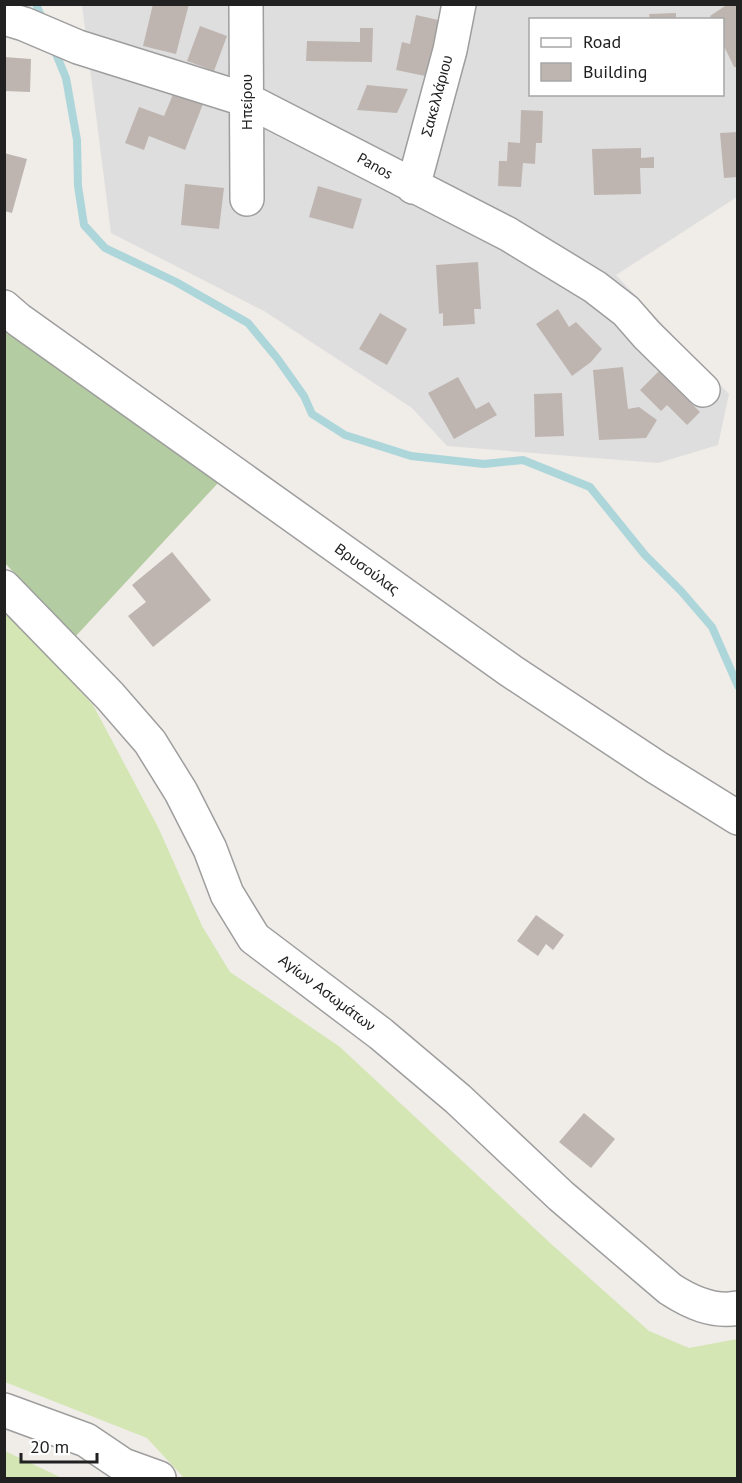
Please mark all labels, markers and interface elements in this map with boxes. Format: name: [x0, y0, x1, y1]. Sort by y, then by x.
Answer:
legend: [529, 18, 724, 96]
text: Road: [583, 30, 621, 53]
street label: Σακελλάριου: [416, 53, 457, 139]
text: Building: [583, 60, 647, 83]
street label: Ηπείρου: [237, 74, 256, 130]
street label: Panos: [354, 148, 396, 183]
street label: Βρυσούλας: [331, 539, 404, 599]
street label: Αγίων Ασωμάτων: [275, 950, 380, 1035]
scale bar: [21, 1426, 98, 1464]
text: 20 m: [30, 1435, 69, 1458]

